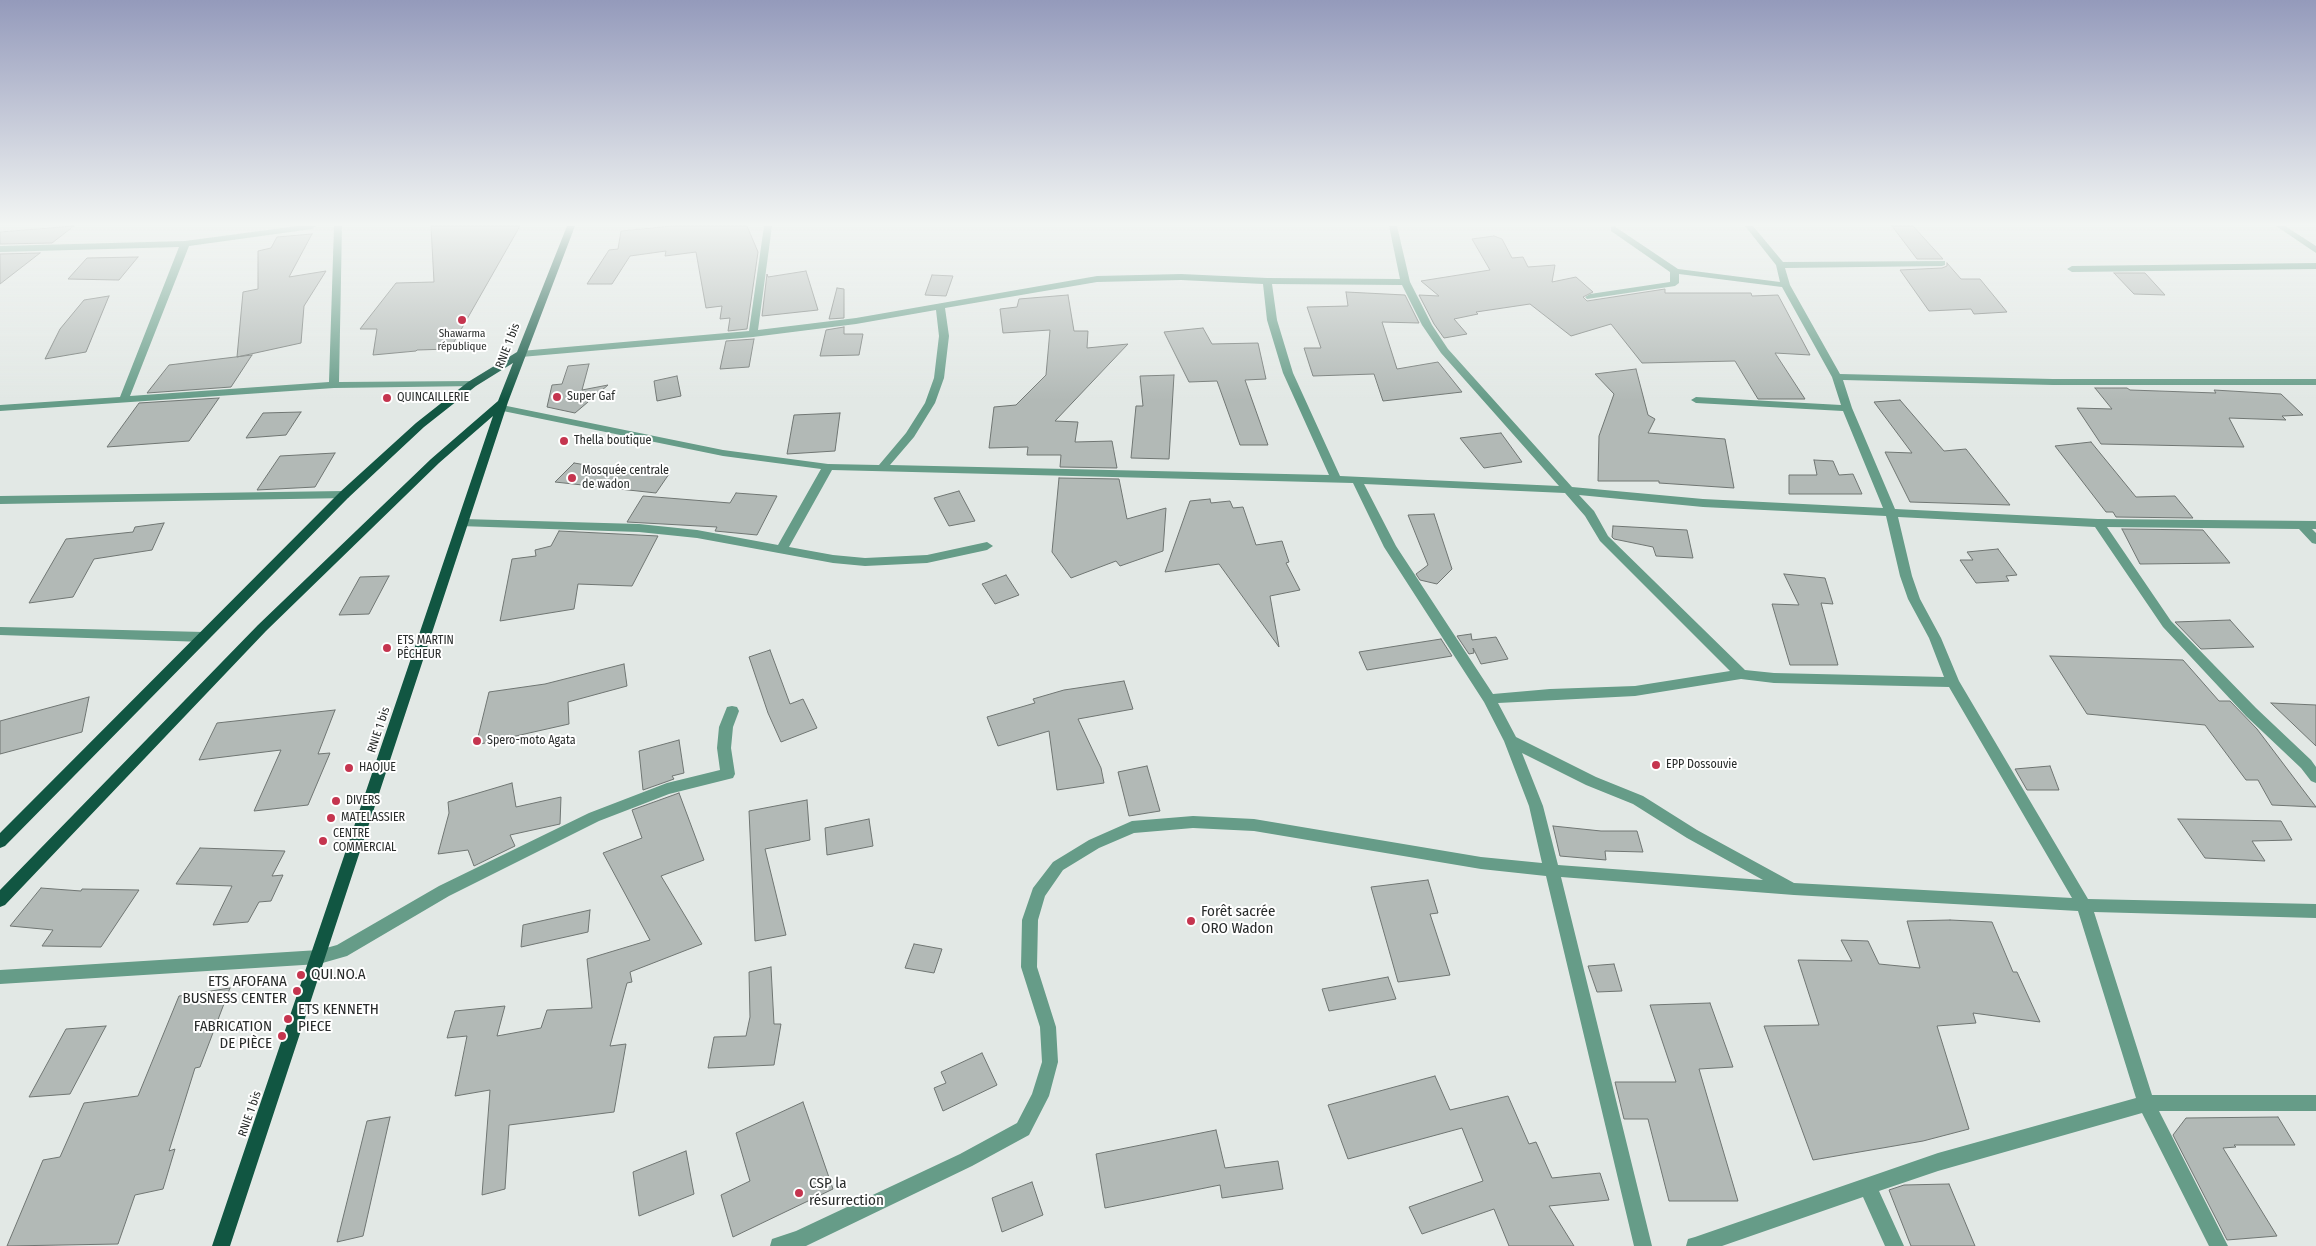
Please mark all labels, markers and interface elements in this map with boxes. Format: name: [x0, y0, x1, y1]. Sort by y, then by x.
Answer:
marker: Shawarma république: [456, 314, 468, 326]
street label: RNIE 1 bis: [493, 321, 523, 371]
place label: Shawarma république: [437, 327, 487, 353]
place label: Super Gaf: [567, 390, 615, 404]
place label: QUINCAILLERIE: [397, 391, 469, 405]
marker: Super Gaf: [551, 391, 563, 403]
marker: QUINCAILLERIE: [381, 392, 393, 404]
place label: Thella boutique: [574, 434, 651, 448]
marker: Thella boutique: [558, 435, 570, 447]
place label: Mosquée centrale de wadon: [582, 464, 669, 492]
marker: Mosquée centrale de wadon: [566, 472, 578, 484]
place label: ETS MARTIN PÊCHEUR: [397, 634, 454, 662]
marker: ETS MARTIN PÊCHEUR: [381, 642, 393, 654]
street label: RNIE 1 bis: [365, 705, 393, 755]
place label: Spero-moto Agata: [487, 734, 576, 748]
marker: Spero-moto Agata: [471, 735, 483, 747]
place label: EPP Dossouvie: [1666, 758, 1737, 772]
marker: EPP Dossouvie: [1650, 759, 1662, 771]
place label: HAOJUE: [359, 761, 396, 775]
marker: HAOJUE: [343, 762, 355, 774]
place label: DIVERS: [346, 794, 380, 808]
marker: DIVERS: [330, 795, 342, 807]
place label: MATELASSIER: [341, 811, 405, 825]
marker: MATELASSIER: [325, 812, 337, 824]
place label: CENTRE COMMERCIAL: [333, 827, 396, 855]
marker: CENTRE COMMERCIAL: [317, 835, 329, 847]
place label: Forêt sacrée ORO Wadon: [1201, 903, 1275, 938]
marker: Forêt sacrée ORO Wadon: [1185, 915, 1197, 927]
place label: QUI.NO.A: [311, 966, 366, 984]
marker: QUI.NO.A: [295, 969, 307, 981]
place label: ETS AFOFANA BUSNESS CENTER: [183, 973, 287, 1008]
marker: ETS AFOFANA BUSNESS CENTER: [291, 985, 303, 997]
place label: ETS KENNETH PIECE: [298, 1001, 379, 1036]
marker: ETS KENNETH PIECE: [282, 1013, 294, 1025]
place label: FABRICATION DE PIÈCE: [194, 1018, 272, 1053]
marker: FABRICATION DE PIÈCE: [276, 1030, 288, 1042]
street label: RNIE 1 bis: [235, 1089, 265, 1139]
place label: CSP la résurrection: [809, 1175, 884, 1210]
marker: CSP la résurrection: [793, 1187, 805, 1199]

